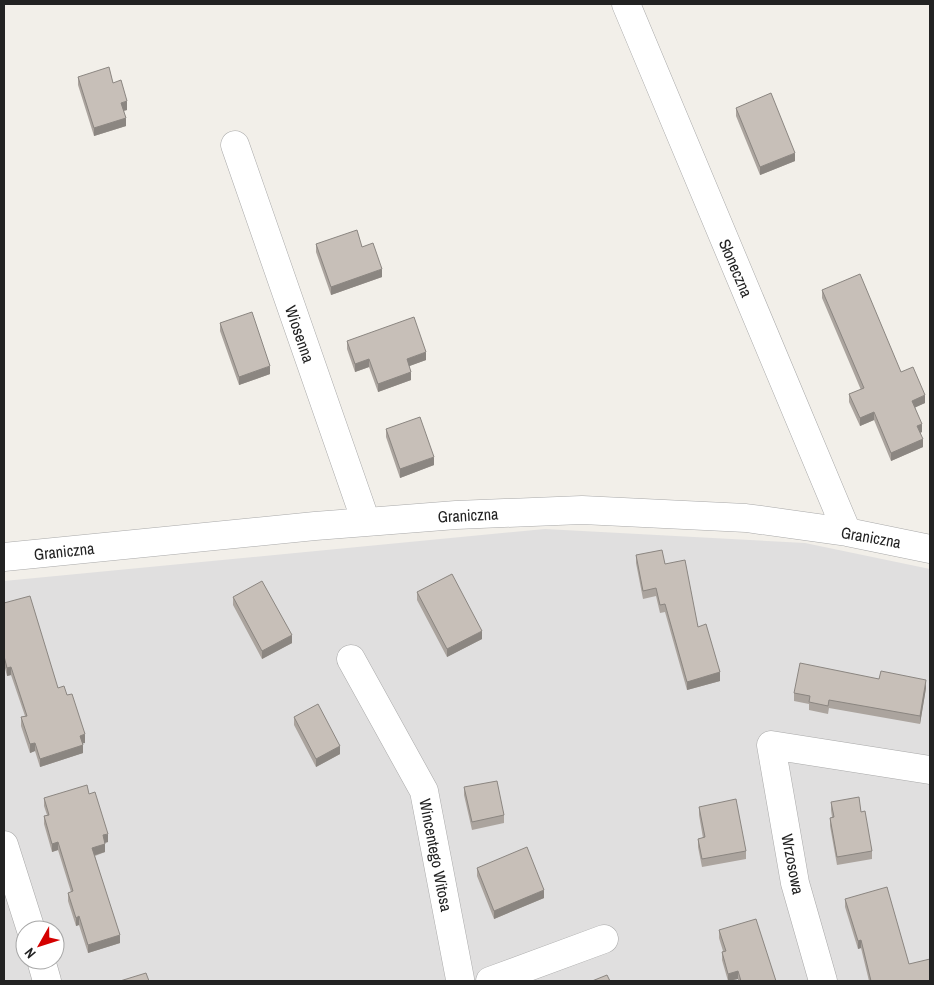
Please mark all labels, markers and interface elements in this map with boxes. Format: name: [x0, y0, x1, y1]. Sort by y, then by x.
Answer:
street label: Słoneczna: [714, 236, 758, 301]
street label: Wiosenna: [280, 302, 320, 366]
street label: Graniczna: [437, 502, 499, 528]
street label: Graniczna: [839, 521, 903, 553]
street label: Graniczna: [33, 537, 96, 565]
street label: Wincentego Witosa: [414, 797, 458, 914]
street label: Wrzosowa: [776, 832, 810, 897]
north arrow: [15, 920, 65, 970]
text: N: [20, 944, 40, 962]

